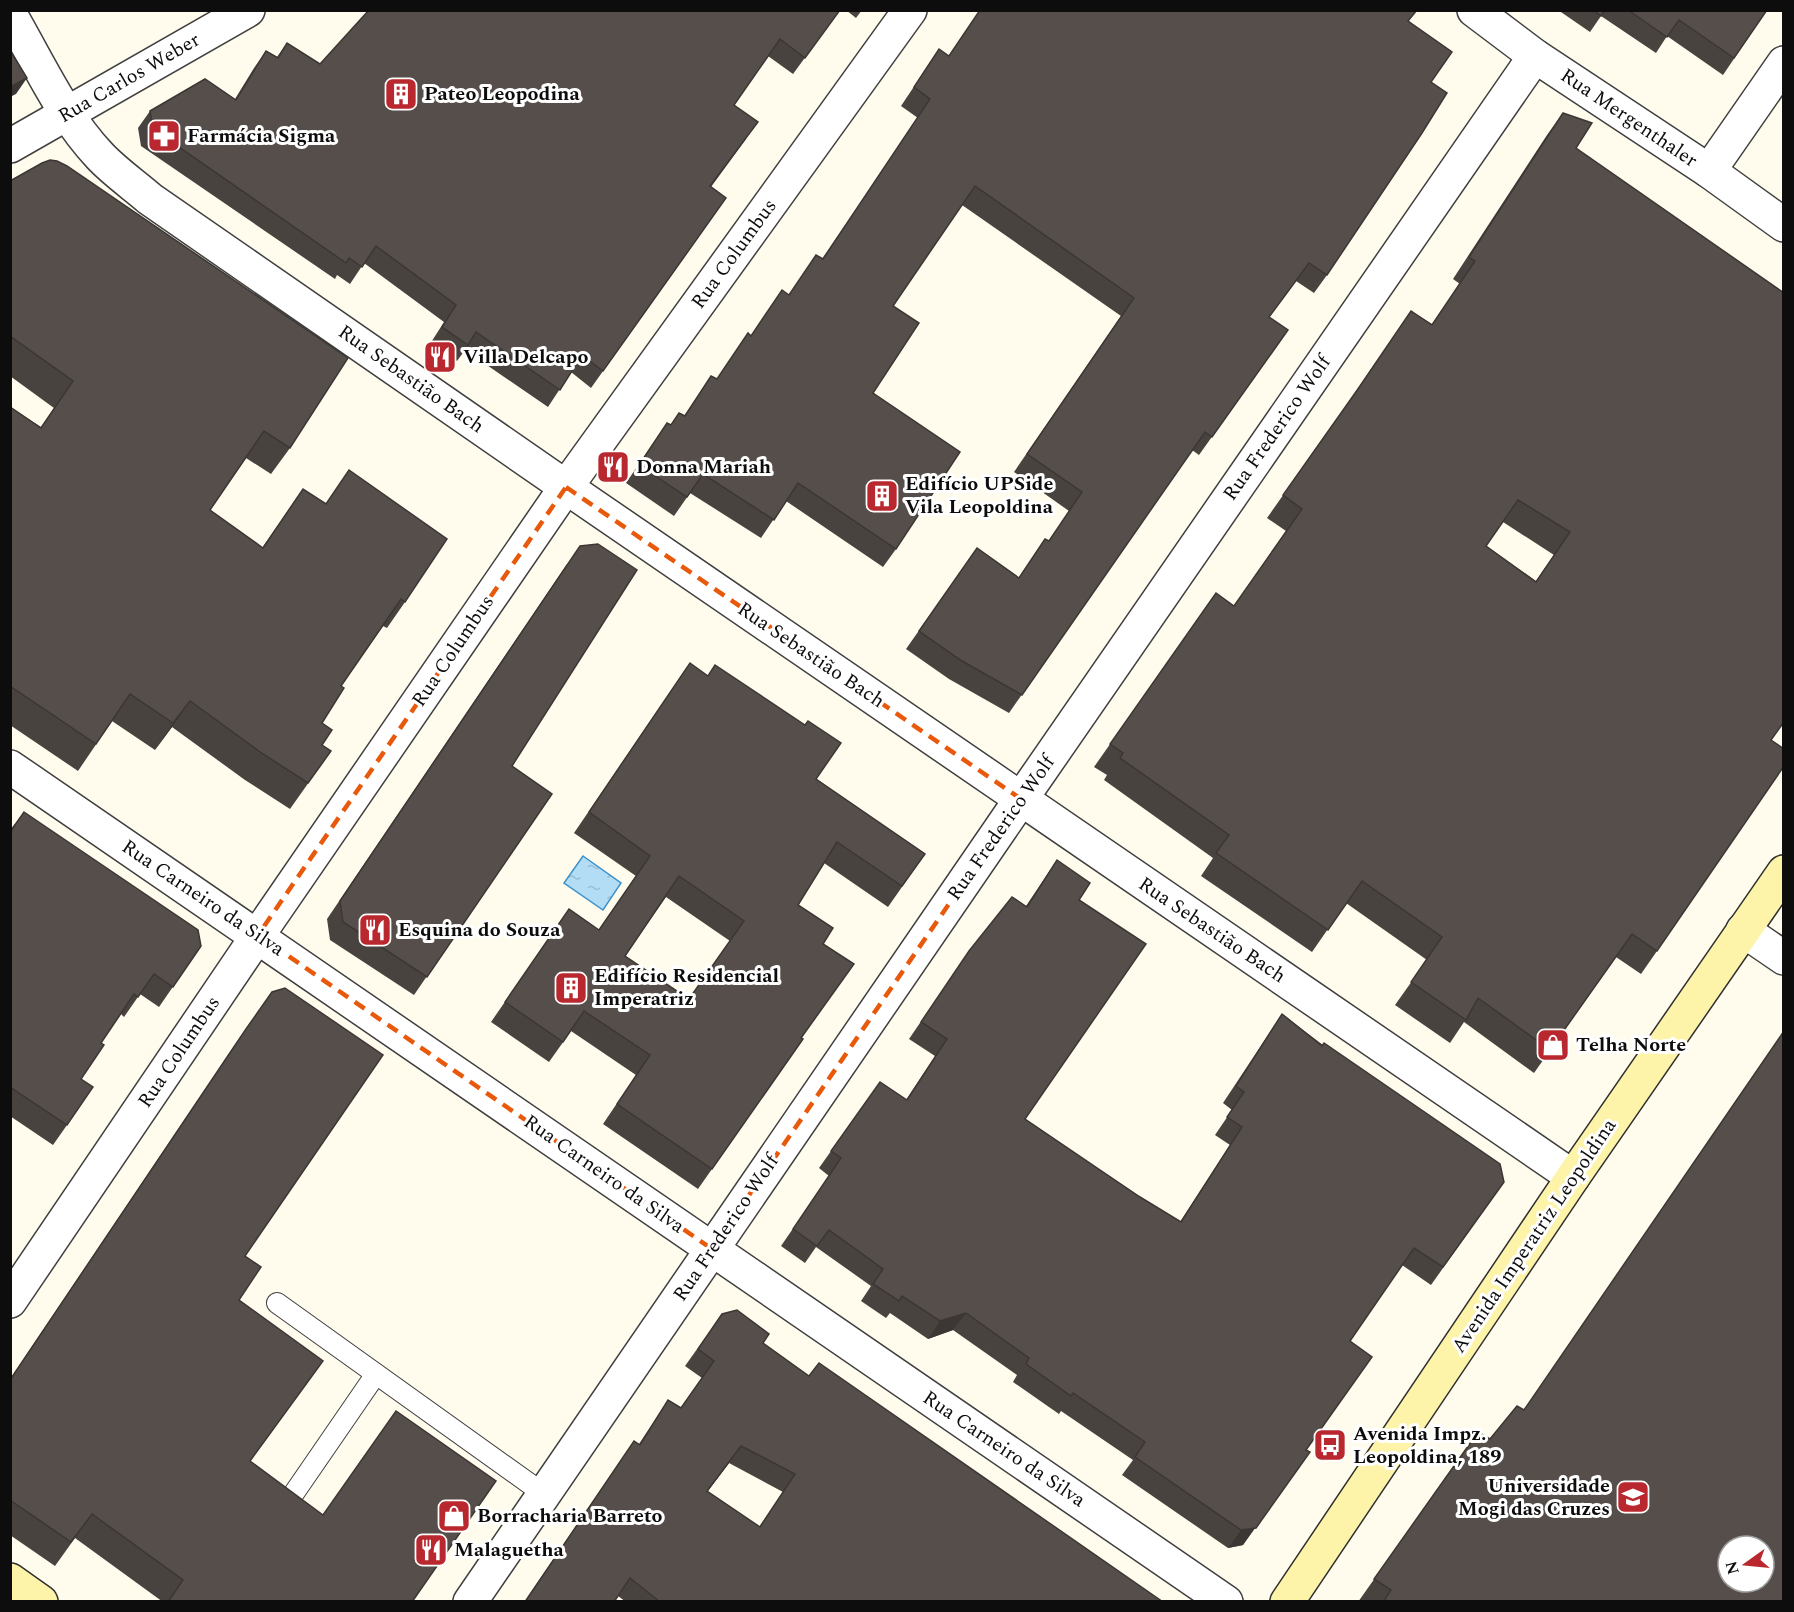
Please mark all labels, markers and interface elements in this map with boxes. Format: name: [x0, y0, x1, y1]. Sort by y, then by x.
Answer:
street label: Rua Carlos Weber: [52, 25, 206, 131]
street label: Rua Mergenthaler: [1554, 61, 1704, 175]
building icon: Pateo Leopodina: [383, 76, 419, 112]
place label: Pateo Leopodina: [424, 79, 580, 109]
pharmacy icon: Farmácia Sigma: [146, 118, 182, 154]
place label: Farmácia Sigma: [187, 121, 336, 151]
street label: Rua Columbus: [684, 193, 784, 315]
street label: Rua Sebastião Bach: [332, 317, 490, 441]
restaurant icon: Villa Delcapo: [422, 339, 458, 375]
place label: Villa Delcapo: [463, 342, 589, 372]
street label: Rua Frederico Wolf: [1215, 347, 1340, 507]
restaurant icon: Donna Mariah: [595, 449, 631, 485]
place label: Donna Mariah: [636, 452, 771, 482]
place label: Edifício UPSide Vila Leopoldina: [905, 469, 1054, 522]
building icon: Edifício UPSide Vila Leopoldina: [864, 478, 900, 514]
street label: Rua Columbus: [404, 589, 502, 713]
street label: Rua Sebastião Bach: [731, 594, 891, 716]
street label: Rua Frederico Wolf: [939, 747, 1064, 907]
street label: Rua Carneiro da Silva: [115, 832, 291, 964]
street label: Rua Sebastião Bach: [1132, 869, 1292, 991]
restaurant icon: Esquina do Souza: [357, 912, 393, 948]
place label: Esquina do Souza: [398, 915, 561, 945]
place label: Edifício Residencial Imperatriz: [594, 961, 779, 1014]
building icon: Edifício Residencial Imperatriz: [553, 970, 589, 1006]
street label: Rua Columbus: [130, 990, 228, 1114]
shop icon: Telha Norte: [1535, 1027, 1571, 1063]
place label: Telha Norte: [1576, 1030, 1686, 1060]
street label: Rua Carneiro da Silva: [517, 1107, 691, 1241]
street label: Avenida Imperatriz Leopoldina: [1444, 1112, 1624, 1359]
street label: Rua Frederico Wolf: [666, 1147, 788, 1308]
street label: Rua Carneiro da Silva: [916, 1383, 1092, 1515]
place label: Avenida Impz. Leopoldina, 189: [1353, 1419, 1502, 1472]
bus stop icon: Avenida Impz. Leopoldina, 189: [1312, 1427, 1348, 1463]
place label: Universidade Mogi das Cruzes: [1458, 1471, 1610, 1524]
school or university icon: Universidade Mogi das Cruzes: [1615, 1479, 1651, 1515]
shop icon: Borracharia Barreto: [436, 1498, 472, 1534]
place label: Borracharia Barreto: [477, 1501, 663, 1531]
restaurant icon: Malaguetha: [413, 1532, 449, 1568]
north arrow: [1716, 1534, 1776, 1594]
place label: Malaguetha: [454, 1535, 565, 1565]
text: N: [1719, 1558, 1746, 1577]

